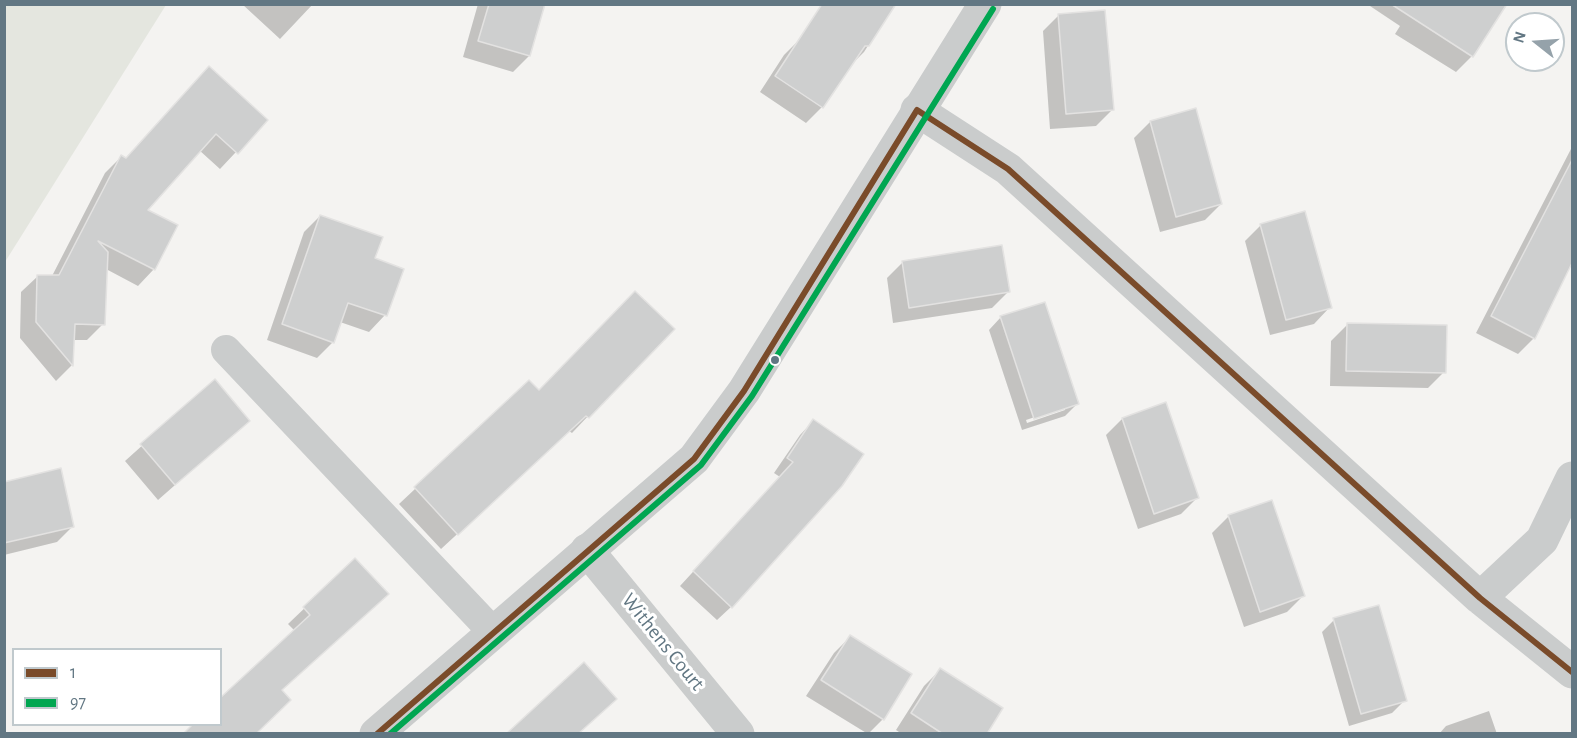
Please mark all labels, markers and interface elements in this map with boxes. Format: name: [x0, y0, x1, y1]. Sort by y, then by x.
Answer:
north arrow: [1505, 12, 1565, 72]
text: N: [1510, 30, 1529, 45]
unlabelled marker: [769, 354, 781, 366]
street label: Withens Court: [616, 588, 710, 696]
legend: [12, 648, 222, 726]
text: 1: [70, 664, 76, 682]
text: 97: [70, 694, 86, 712]

